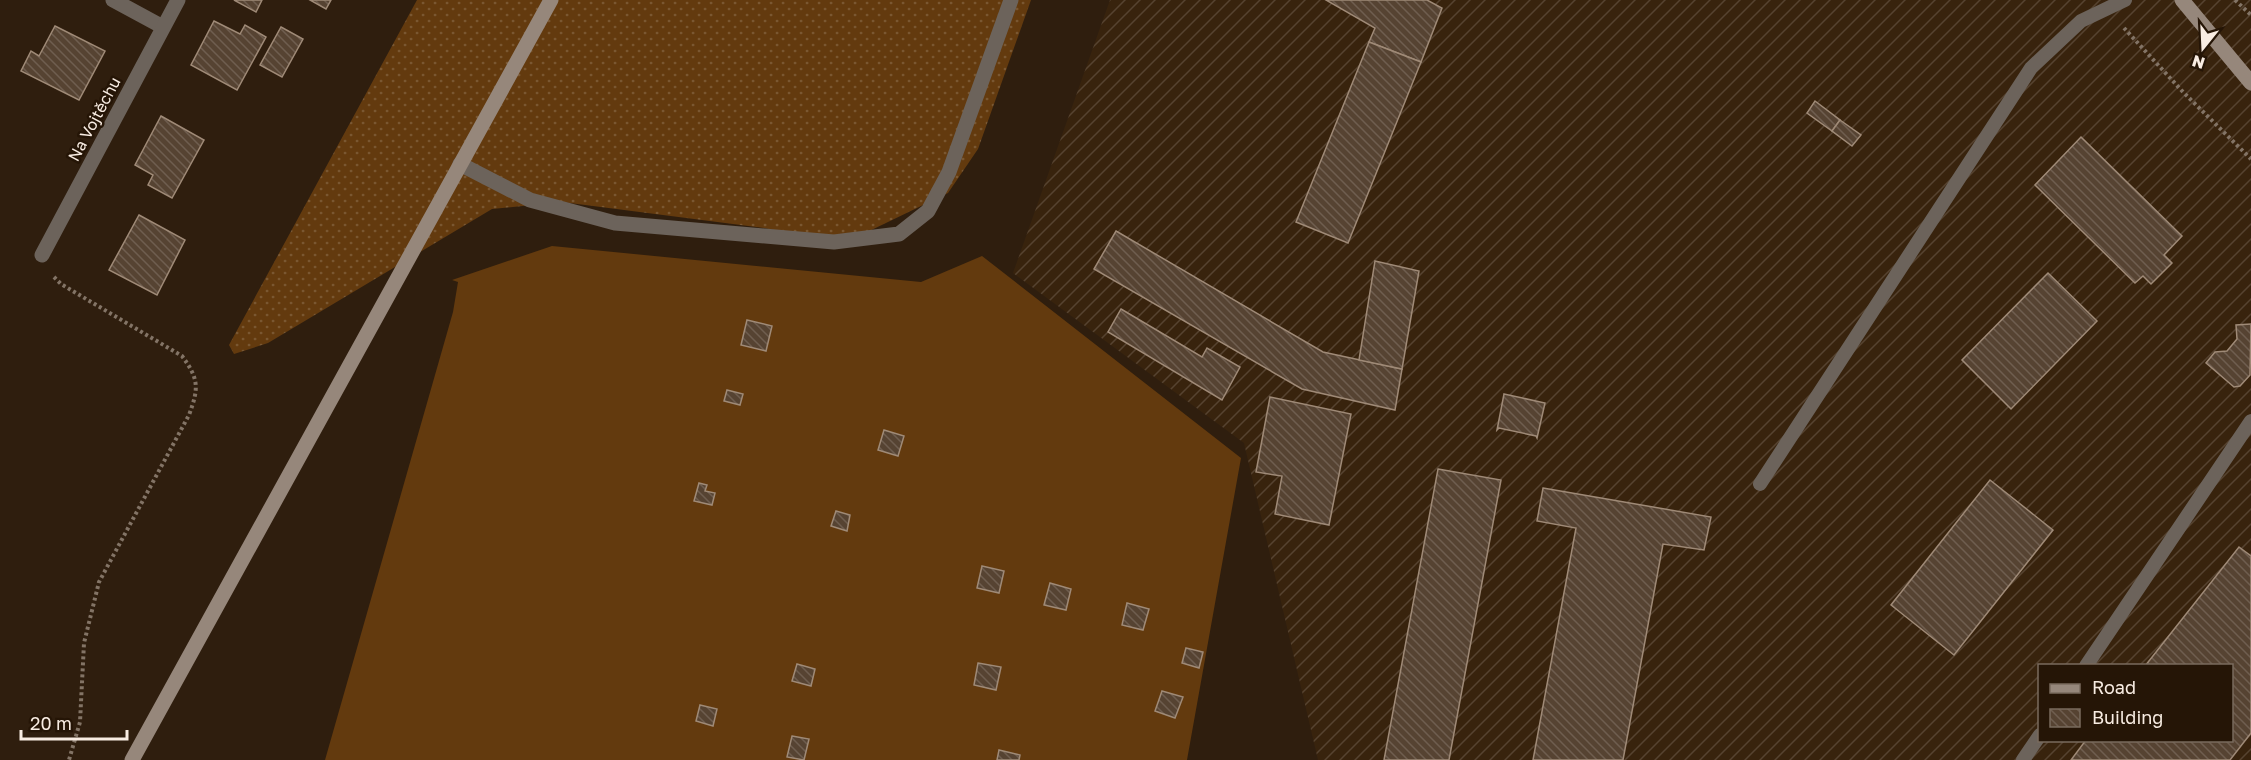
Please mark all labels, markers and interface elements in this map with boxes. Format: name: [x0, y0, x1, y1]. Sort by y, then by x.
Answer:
north arrow: [2173, 18, 2233, 78]
text: N: [2189, 51, 2207, 74]
street label: Na Vojtěchu: [63, 73, 125, 165]
legend: [2038, 664, 2233, 742]
text: Road: [2092, 676, 2136, 698]
scale bar: [21, 703, 128, 741]
text: Building: [2092, 706, 2163, 728]
text: 20 m: [30, 712, 72, 734]

